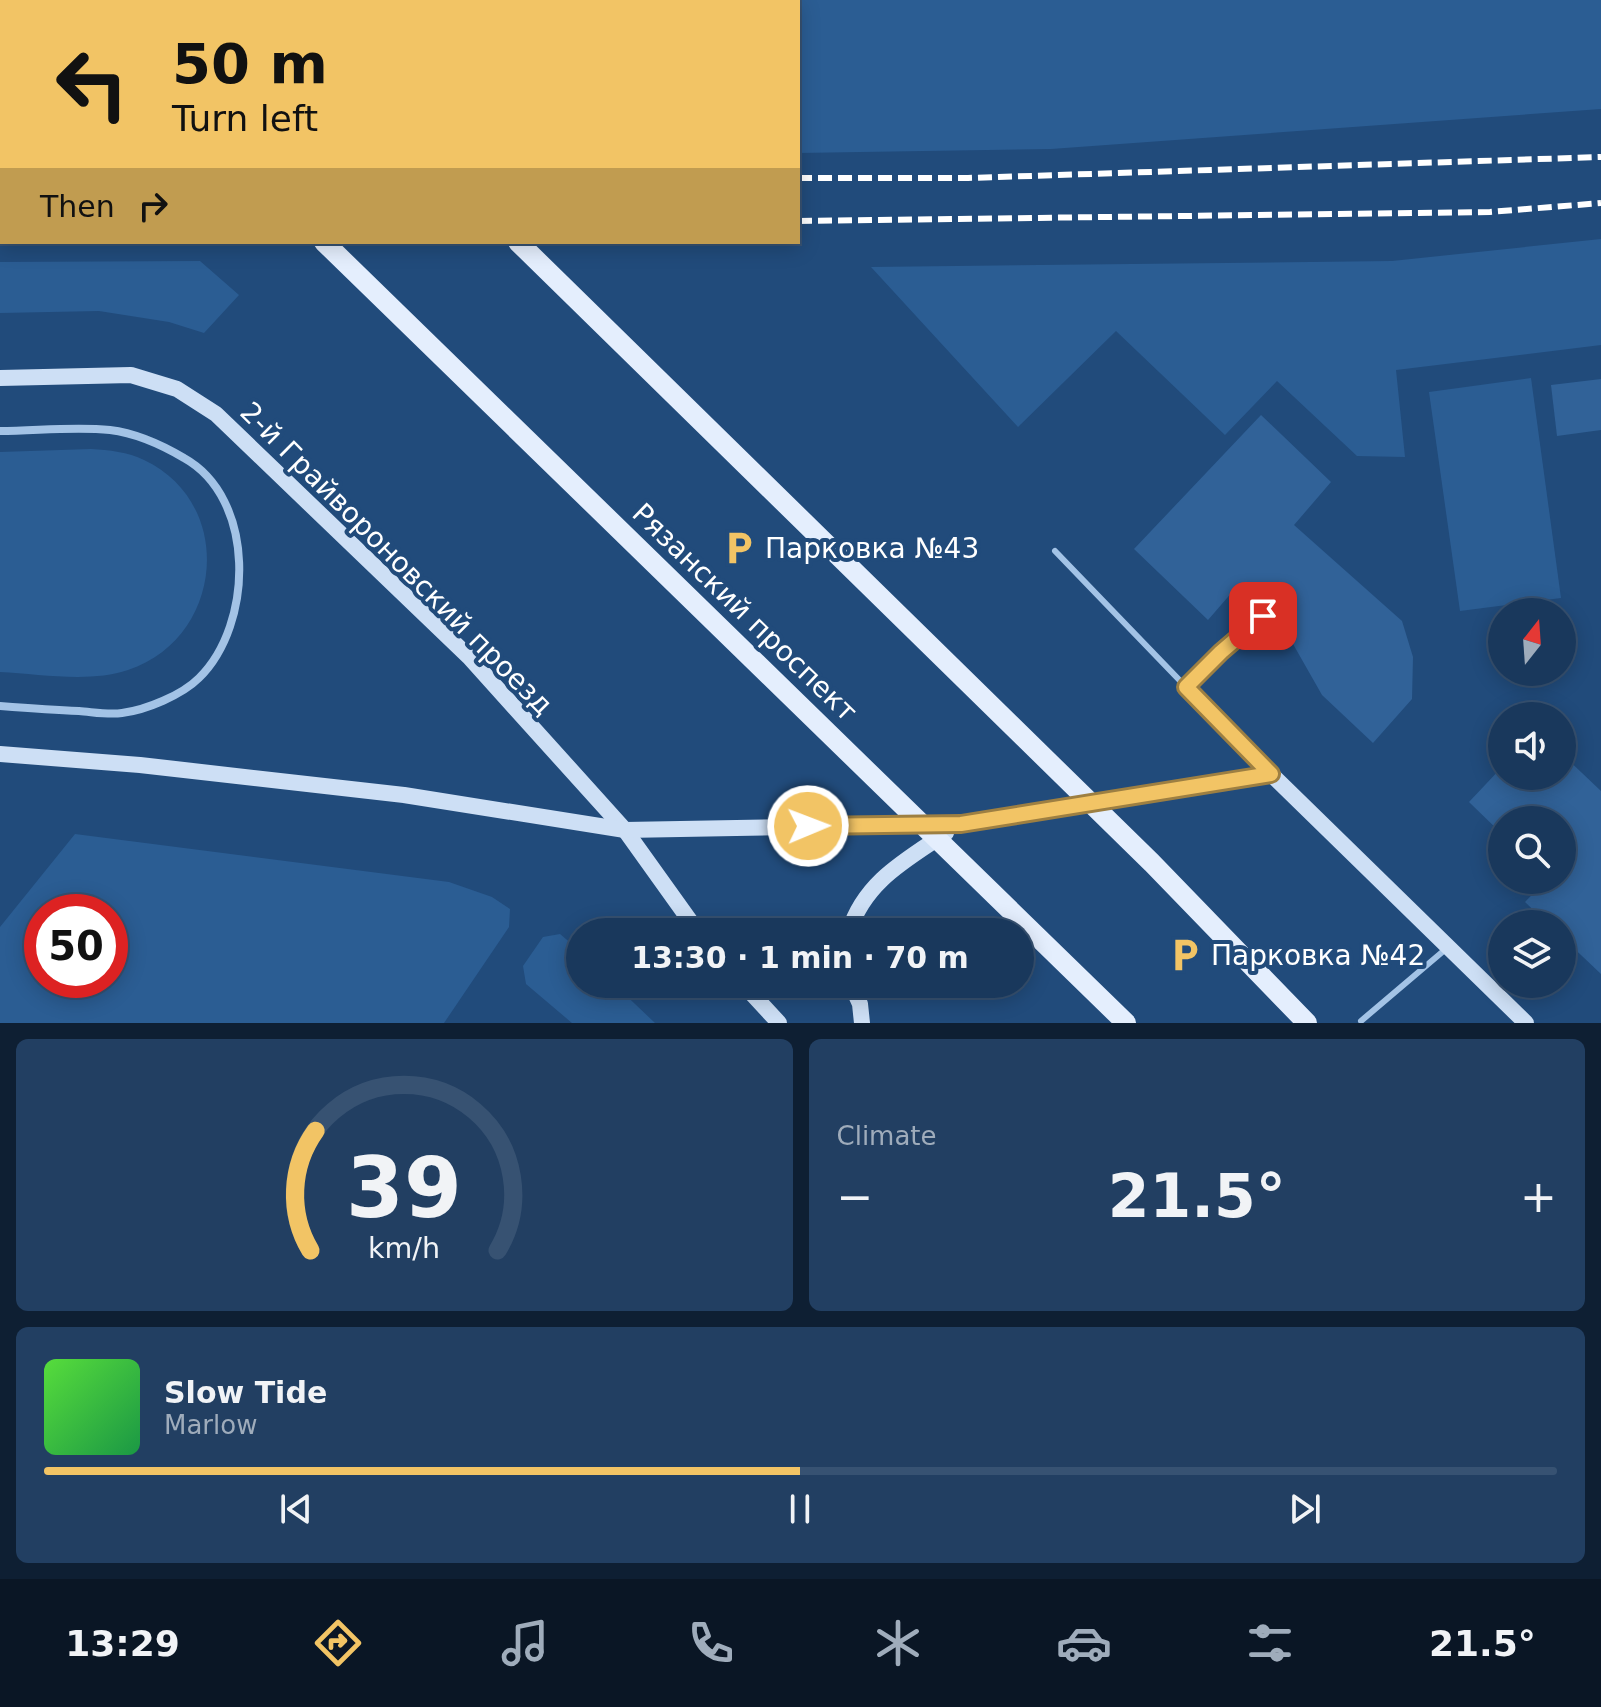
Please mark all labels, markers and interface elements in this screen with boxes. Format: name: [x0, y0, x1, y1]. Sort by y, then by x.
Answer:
text: 50 m: [172, 31, 328, 96]
icon: left: [40, 32, 144, 136]
text: Turn left: [172, 98, 318, 139]
icon: right: [131, 184, 175, 228]
text: Then: [40, 189, 115, 224]
street label: 2-й Грайвороновский проезд: [234, 395, 560, 721]
street label: Рязанский проспект: [626, 497, 864, 728]
parking icon: Парковка №43: [720, 529, 758, 567]
place label: Парковка №43: [765, 532, 979, 565]
pin: [1229, 582, 1297, 650]
icon: arrive: [1241, 594, 1285, 638]
north arrow: [1488, 598, 1576, 686]
map controls: [1488, 598, 1576, 998]
button: sound: [1488, 702, 1576, 790]
position arrow: [766, 784, 850, 868]
button: search: [1488, 806, 1576, 894]
speed limit sign: 50: [24, 894, 128, 998]
button: layers: [1488, 910, 1576, 998]
parking icon: Парковка №42: [1166, 936, 1204, 974]
place label: Парковка №42: [1211, 939, 1425, 972]
text: 13:30 · 1 min · 70 m: [631, 940, 969, 975]
text: Climate: [837, 1121, 937, 1151]
text: 39: [346, 1140, 462, 1237]
text: 21.5°: [1108, 1161, 1286, 1231]
text: −: [837, 1171, 873, 1222]
text: +: [1520, 1171, 1557, 1222]
text: km/h: [368, 1231, 440, 1265]
text: Slow Tide: [164, 1375, 327, 1410]
text: Marlow: [164, 1410, 257, 1440]
icon: previous: [274, 1487, 318, 1531]
icon: pause: [778, 1487, 822, 1531]
icon: next: [1283, 1487, 1327, 1531]
icon: directions: [310, 1615, 366, 1671]
icon: music: [497, 1615, 553, 1671]
icon: phone: [683, 1615, 739, 1671]
icon: climate: [870, 1615, 926, 1671]
icon: car: [1056, 1615, 1112, 1671]
icon: filters: [1242, 1615, 1298, 1671]
text: 13:29: [65, 1623, 180, 1664]
text: 21.5°: [1429, 1623, 1536, 1664]

